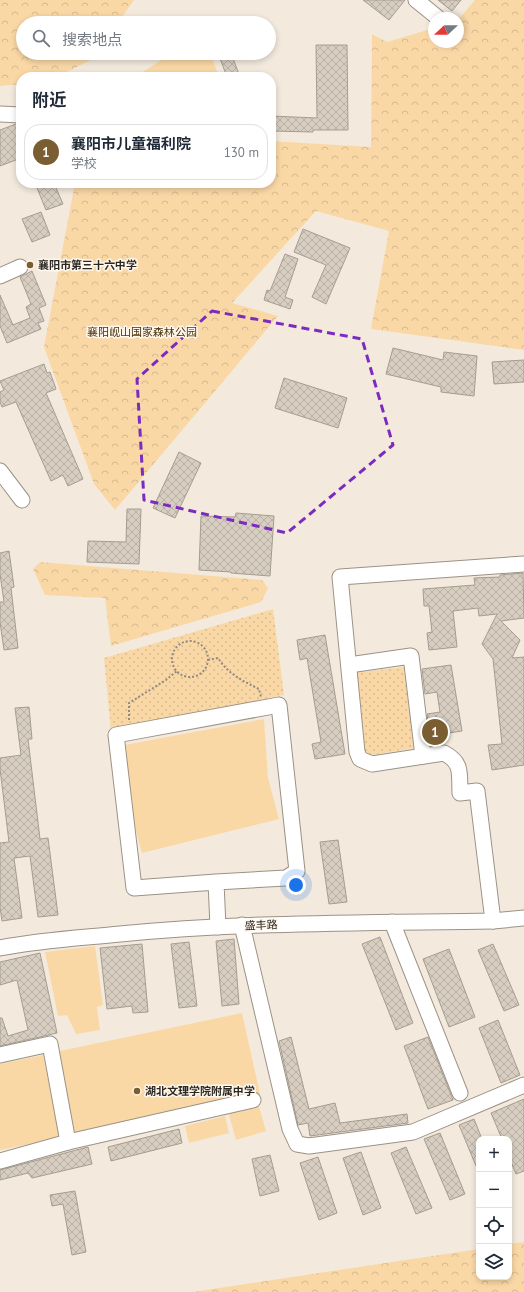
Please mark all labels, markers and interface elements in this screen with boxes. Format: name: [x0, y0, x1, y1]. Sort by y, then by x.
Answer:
north arrow: [428, 12, 464, 48]
search box: [16, 16, 276, 60]
icon: search: [30, 27, 52, 49]
text: 搜索地点: [62, 30, 122, 49]
text: 附近: [32, 89, 66, 111]
text: 襄阳市儿童福利院: [71, 134, 191, 153]
text: 1: [42, 144, 50, 161]
text: 130 m: [224, 144, 259, 161]
text: 学校: [71, 155, 97, 172]
place label: 襄阳市第三十六中学: [38, 258, 137, 272]
marker: 襄阳市第三十六中学: [25, 260, 35, 270]
park label: 襄阳岘山国家森林公园: [87, 325, 197, 339]
pin: 1: [422, 717, 448, 747]
your location: [286, 875, 306, 895]
street label: 盛丰路: [244, 917, 278, 933]
place label: 湖北文理学院附属中学: [145, 1084, 255, 1098]
marker: 湖北文理学院附属中学: [132, 1086, 142, 1096]
map controls: [476, 1136, 512, 1280]
button: +: [476, 1136, 512, 1172]
button: −: [476, 1172, 512, 1208]
button: locate: [476, 1208, 512, 1244]
button: layers: [476, 1244, 512, 1280]

